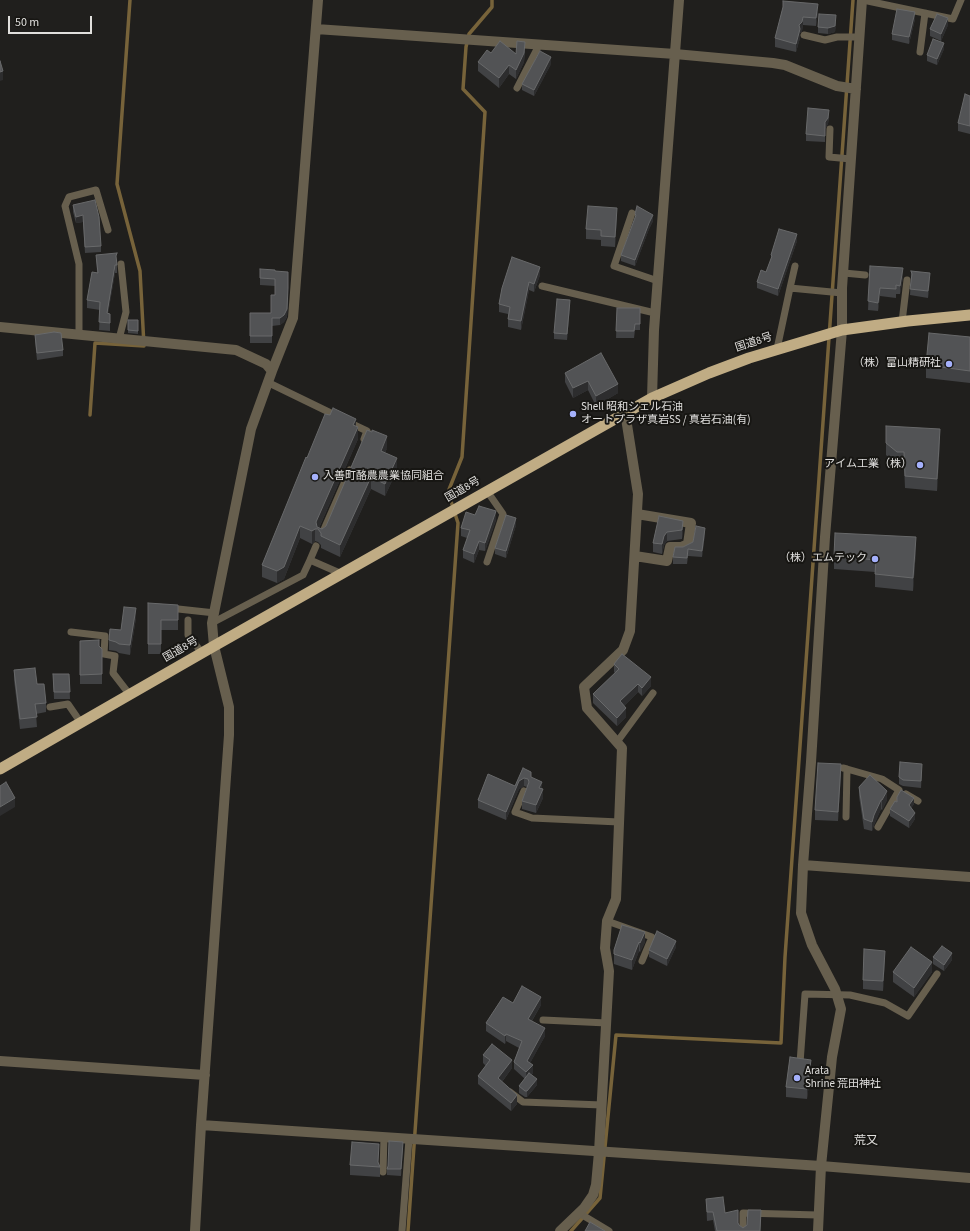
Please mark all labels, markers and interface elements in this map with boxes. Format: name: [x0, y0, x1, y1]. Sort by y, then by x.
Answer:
scale bar: [10, 8, 94, 34]
text: 50 m: [15, 14, 39, 31]
street label: 国道8号: [734, 331, 774, 355]
place label: （株）富山精研社: [853, 357, 941, 371]
marker: （株）富山精研社: [944, 359, 954, 369]
place label: Shell 昭和シェル石油 オートプラザ真岩SS / 真岩石油(有): [581, 401, 751, 427]
marker: Shell 昭和シェル石油 オートプラザ真岩SS / 真岩石油(有): [568, 409, 578, 419]
place label: アイム工業（株）: [824, 458, 912, 472]
marker: アイム工業（株）: [915, 460, 925, 470]
place label: 入善町酪農農業協同組合: [323, 470, 444, 484]
marker: 入善町酪農農業協同組合: [310, 472, 320, 482]
street label: 国道8号: [443, 475, 483, 505]
place label: （株）エムテック: [779, 552, 867, 566]
marker: （株）エムテック: [870, 554, 880, 564]
street label: 国道8号: [161, 635, 201, 665]
place label: Arata Shrine 荒田神社: [805, 1065, 881, 1091]
marker: Arata Shrine 荒田神社: [792, 1073, 802, 1083]
district label: 荒又: [854, 1134, 878, 1148]

